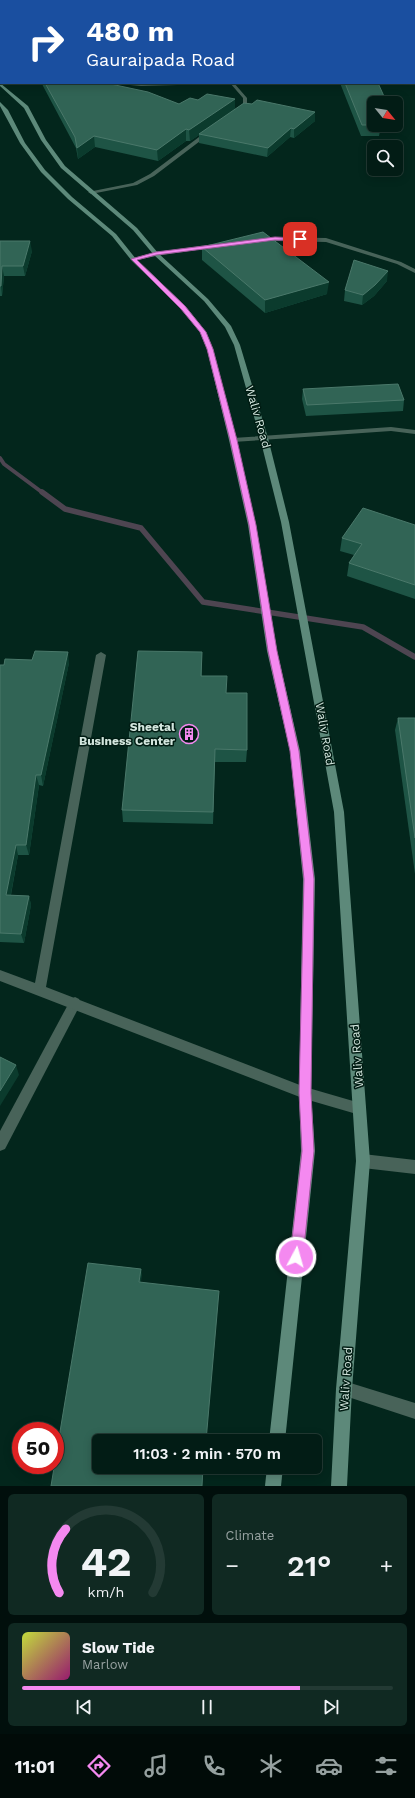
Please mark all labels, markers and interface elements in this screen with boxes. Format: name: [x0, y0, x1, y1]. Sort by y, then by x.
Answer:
text: 480 m: [86, 15, 174, 48]
icon: right: [20, 16, 72, 68]
text: Gauraipada Road: [86, 49, 235, 70]
north arrow: [367, 96, 403, 132]
map controls: [367, 96, 403, 176]
button: search: [367, 140, 403, 176]
pin: [283, 222, 317, 256]
icon: arrive: [289, 228, 311, 250]
street label: Waliv Road: [242, 384, 274, 450]
street label: Waliv Road: [313, 701, 337, 767]
place label: Sheetal Business Center: [79, 720, 176, 748]
building icon: Sheetal Business Center: [178, 723, 200, 745]
street label: Waliv Road: [348, 1024, 366, 1088]
position arrow: [275, 1236, 317, 1278]
street label: Waliv Road: [337, 1347, 355, 1411]
speed limit sign: 50: [12, 1422, 64, 1474]
text: 11:03 · 2 min · 570 m: [133, 1445, 281, 1463]
text: Climate: [226, 1528, 274, 1543]
text: 42: [80, 1536, 131, 1585]
text: 21°: [287, 1548, 332, 1583]
text: −: [226, 1553, 239, 1578]
text: +: [380, 1553, 393, 1578]
text: km/h: [87, 1583, 124, 1599]
text: Slow Tide: [82, 1639, 155, 1657]
text: Marlow: [82, 1657, 128, 1672]
icon: previous: [73, 1696, 95, 1718]
icon: pause: [196, 1696, 218, 1718]
icon: next: [320, 1696, 342, 1718]
icon: directions: [85, 1752, 113, 1780]
icon: music: [142, 1752, 170, 1780]
icon: phone: [200, 1752, 228, 1780]
icon: climate: [257, 1752, 285, 1780]
icon: car: [315, 1752, 343, 1780]
icon: filters: [372, 1752, 400, 1780]
text: 11:01: [15, 1756, 55, 1777]

